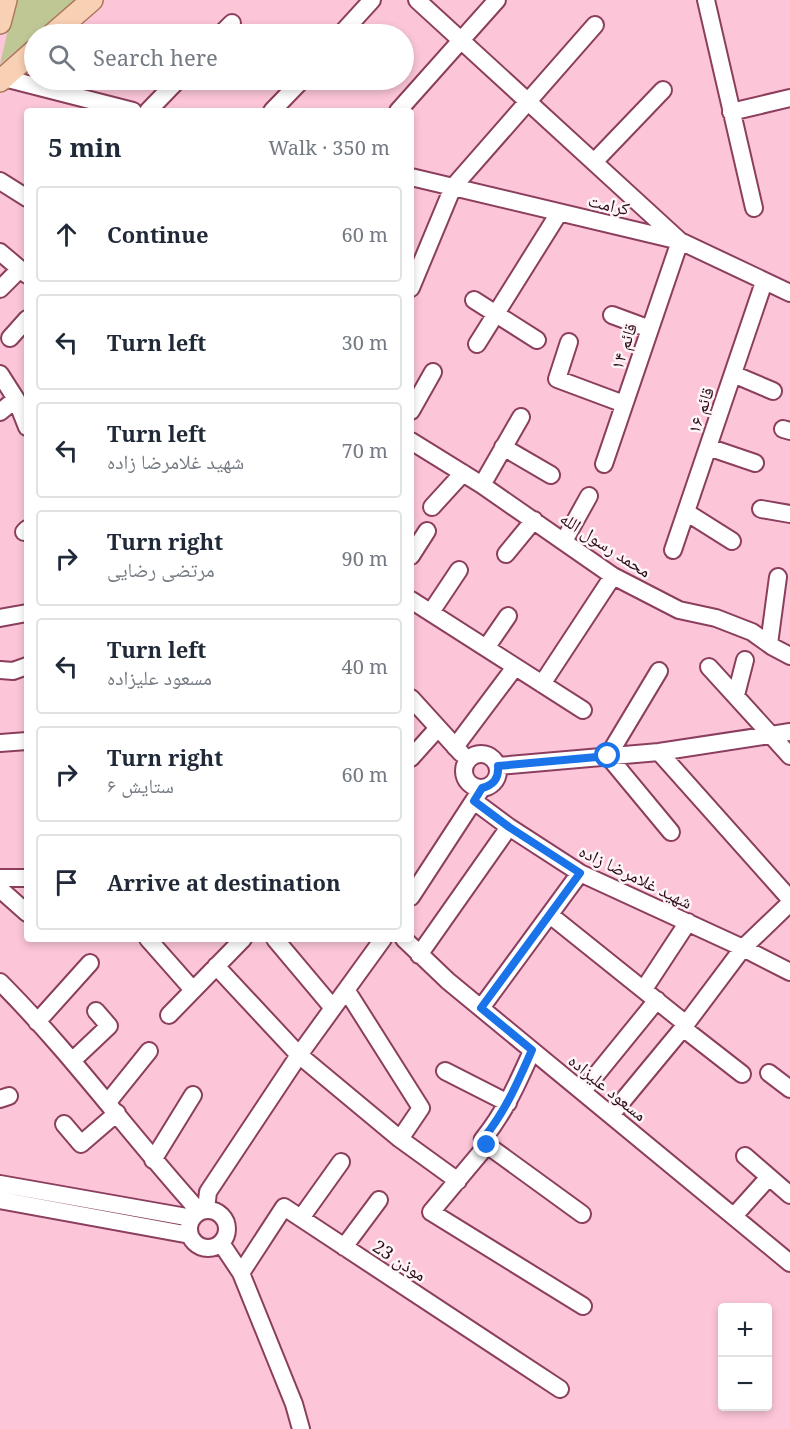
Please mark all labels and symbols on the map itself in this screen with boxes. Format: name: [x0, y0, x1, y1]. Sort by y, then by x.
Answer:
street label: کرامت: [586, 188, 633, 221]
street label: قائم ۱۴: [604, 320, 643, 373]
street label: قائم ۱۶: [681, 384, 720, 437]
street label: محمد رسول الله: [556, 506, 656, 582]
route start: [594, 742, 620, 768]
street label: شهید غلامرضا زاده: [575, 838, 697, 914]
street label: مسعود علیزاده: [564, 1048, 652, 1126]
route end: [473, 1131, 499, 1157]
street label: موذن 23: [369, 1234, 431, 1286]

